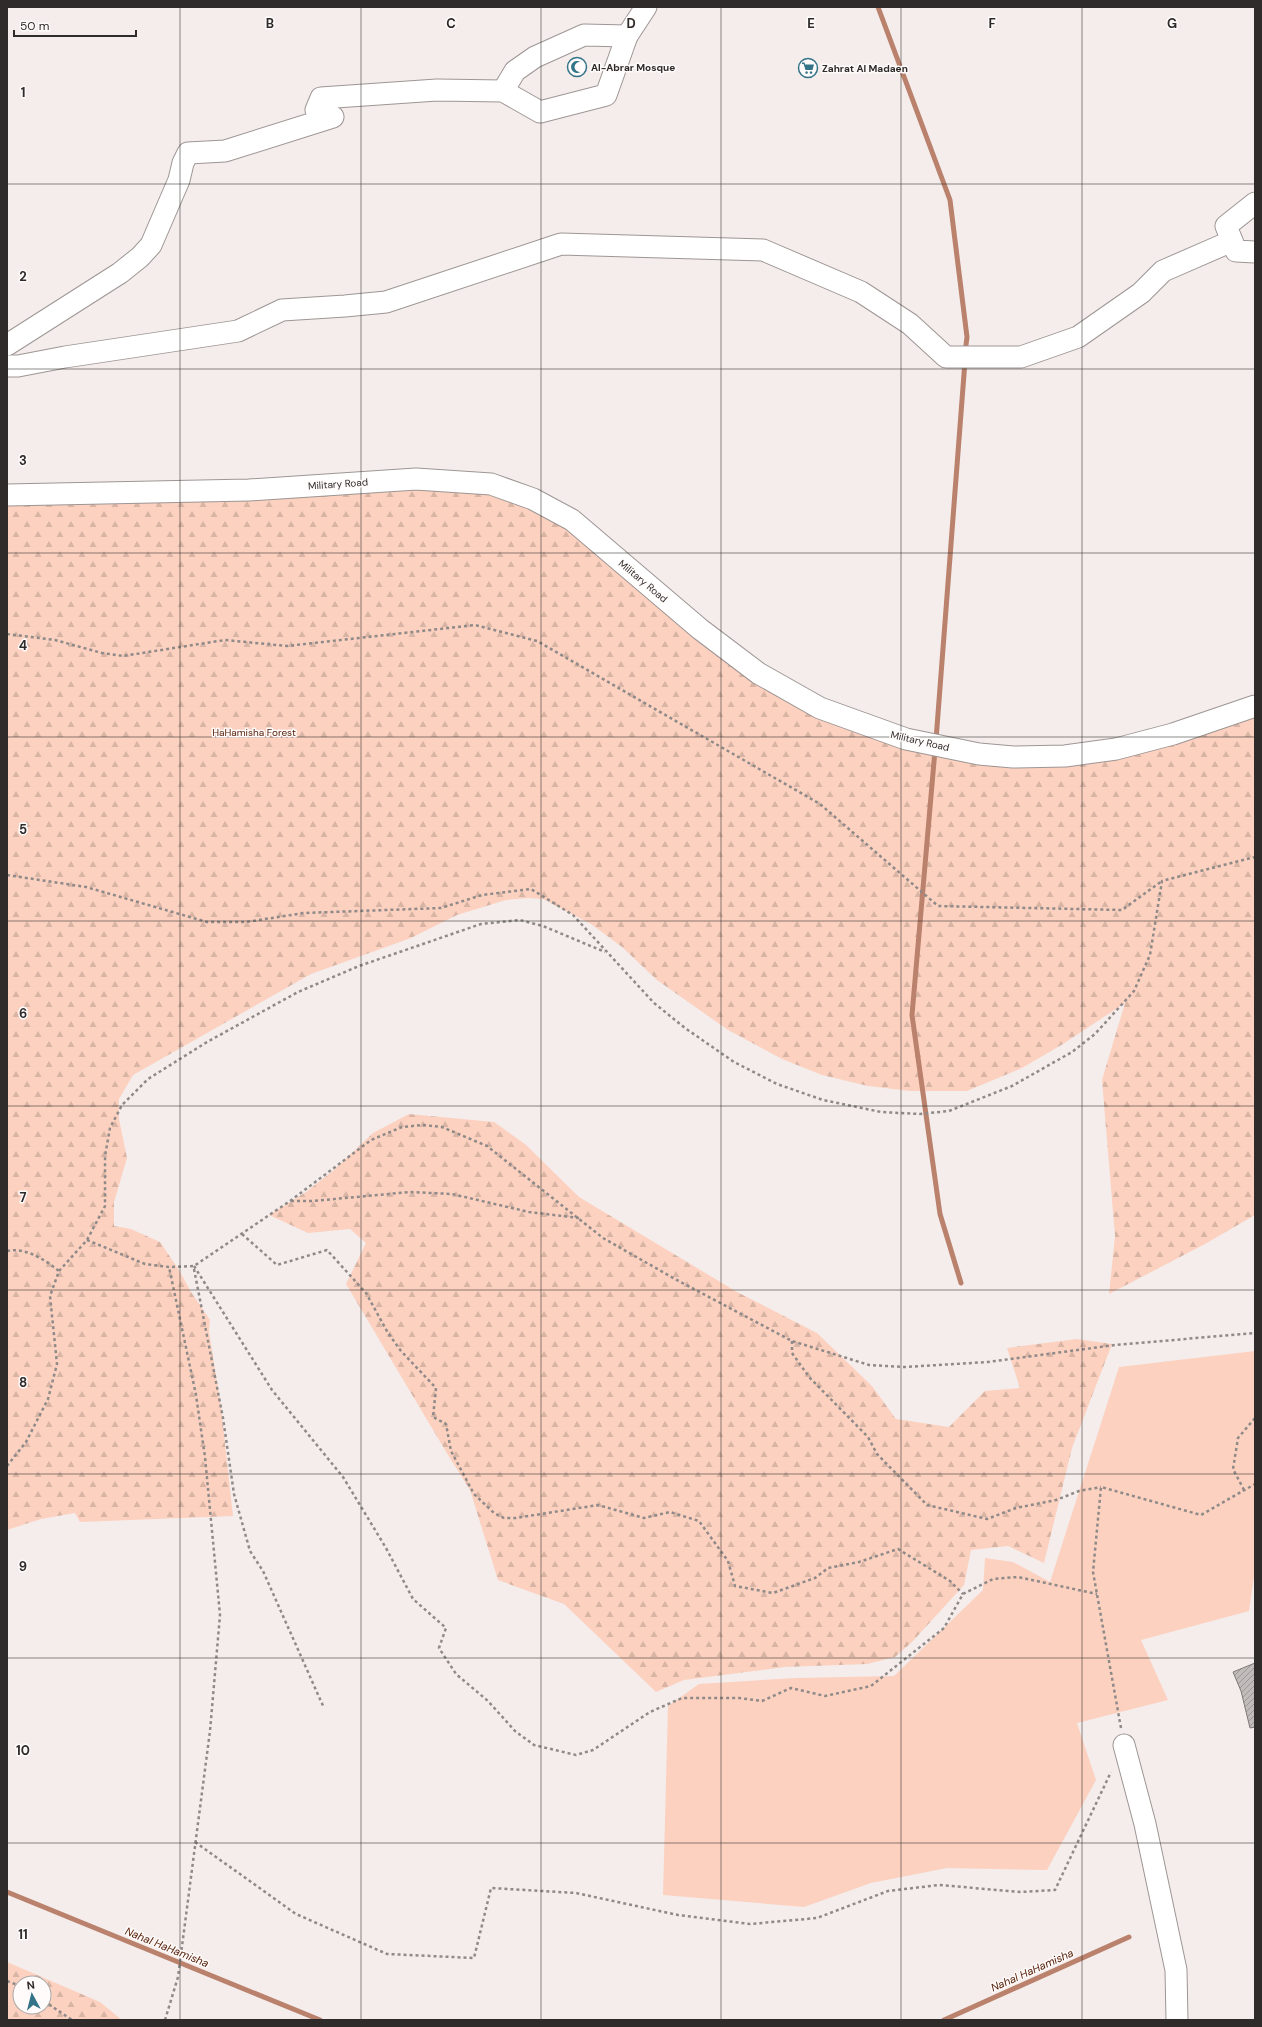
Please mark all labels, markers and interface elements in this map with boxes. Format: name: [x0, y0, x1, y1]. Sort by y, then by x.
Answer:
scale bar: [14, 12, 136, 38]
text: B: [266, 15, 274, 32]
text: C: [446, 15, 456, 32]
text: D: [626, 15, 636, 32]
text: E: [807, 15, 815, 32]
text: F: [988, 15, 996, 32]
text: G: [1167, 15, 1177, 32]
text: 50 m: [20, 18, 49, 34]
mosque icon: Al-Abrar Mosque: [566, 56, 588, 78]
supermarket icon: Zahrat Al Madaen: [797, 57, 819, 79]
place label: Al-Abrar Mosque: [591, 61, 675, 74]
place label: Zahrat Al Madaen: [822, 62, 908, 75]
text: 1: [21, 84, 25, 101]
text: 2: [19, 268, 27, 285]
text: 3: [19, 452, 27, 469]
street label: Military Road: [308, 475, 368, 493]
street label: Military Road: [616, 557, 670, 605]
text: 4: [19, 637, 27, 654]
park label: HaHamisha Forest: [212, 726, 296, 739]
street label: Military Road: [889, 728, 951, 754]
text: 5: [19, 821, 27, 838]
text: 6: [19, 1005, 27, 1022]
text: 7: [20, 1189, 27, 1206]
text: 8: [19, 1374, 27, 1391]
text: 9: [19, 1558, 27, 1575]
text: 10: [16, 1742, 30, 1759]
water label: Nahal HaHamisha: [123, 1924, 211, 1970]
text: 11: [18, 1926, 28, 1943]
water label: Nahal HaHamisha: [988, 1945, 1076, 1995]
north arrow: [12, 1975, 52, 2015]
text: N: [26, 1978, 36, 1993]

